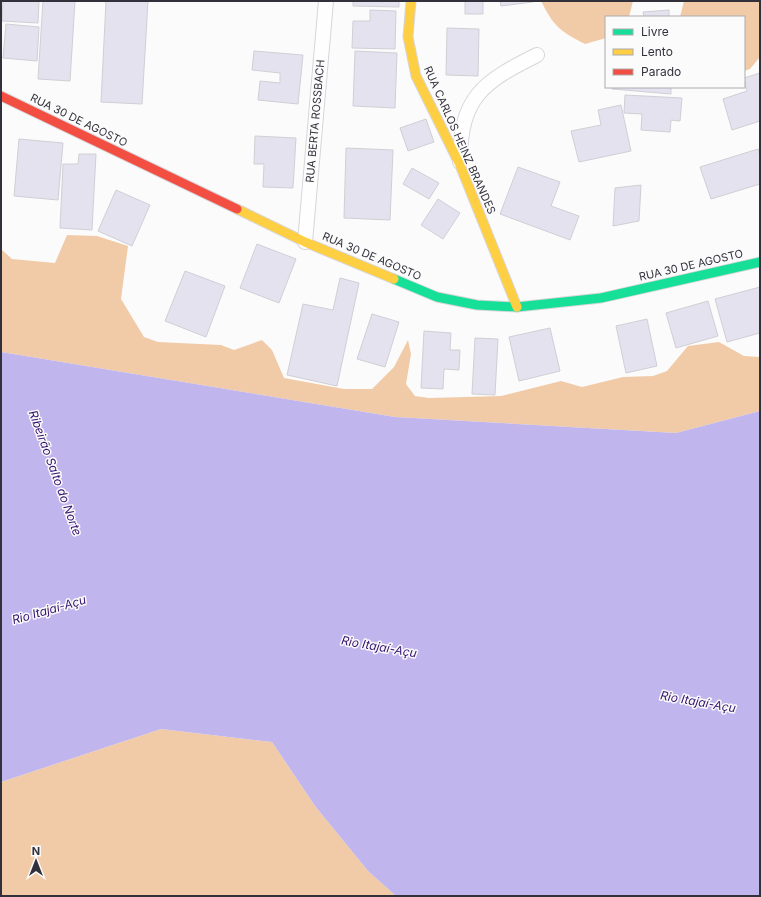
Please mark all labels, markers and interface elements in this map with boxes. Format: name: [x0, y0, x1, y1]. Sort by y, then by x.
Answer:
legend: [605, 16, 745, 88]
text: Livre: [641, 24, 669, 39]
text: Lento: [641, 44, 673, 59]
street label: RUA BERTA ROSSBACH: [303, 59, 327, 183]
street label: RUA CARLOS HEINZ BRANDES: [421, 64, 499, 216]
text: Parado: [641, 64, 681, 79]
street label: RUA 30 DE AGOSTO: [28, 90, 130, 150]
street label: RUA 30 DE AGOSTO: [320, 229, 424, 283]
street label: RUA 30 DE AGOSTO: [638, 246, 744, 284]
water label: Ribeirão Salto do Norte: [26, 408, 85, 538]
water label: Rio Itajaí-Açu: [10, 592, 88, 627]
water label: Rio Itajaí-Açu: [340, 632, 418, 661]
water label: Rio Itajaí-Açu: [659, 687, 737, 716]
north arrow: [16, 841, 56, 881]
text: N: [32, 844, 40, 858]

